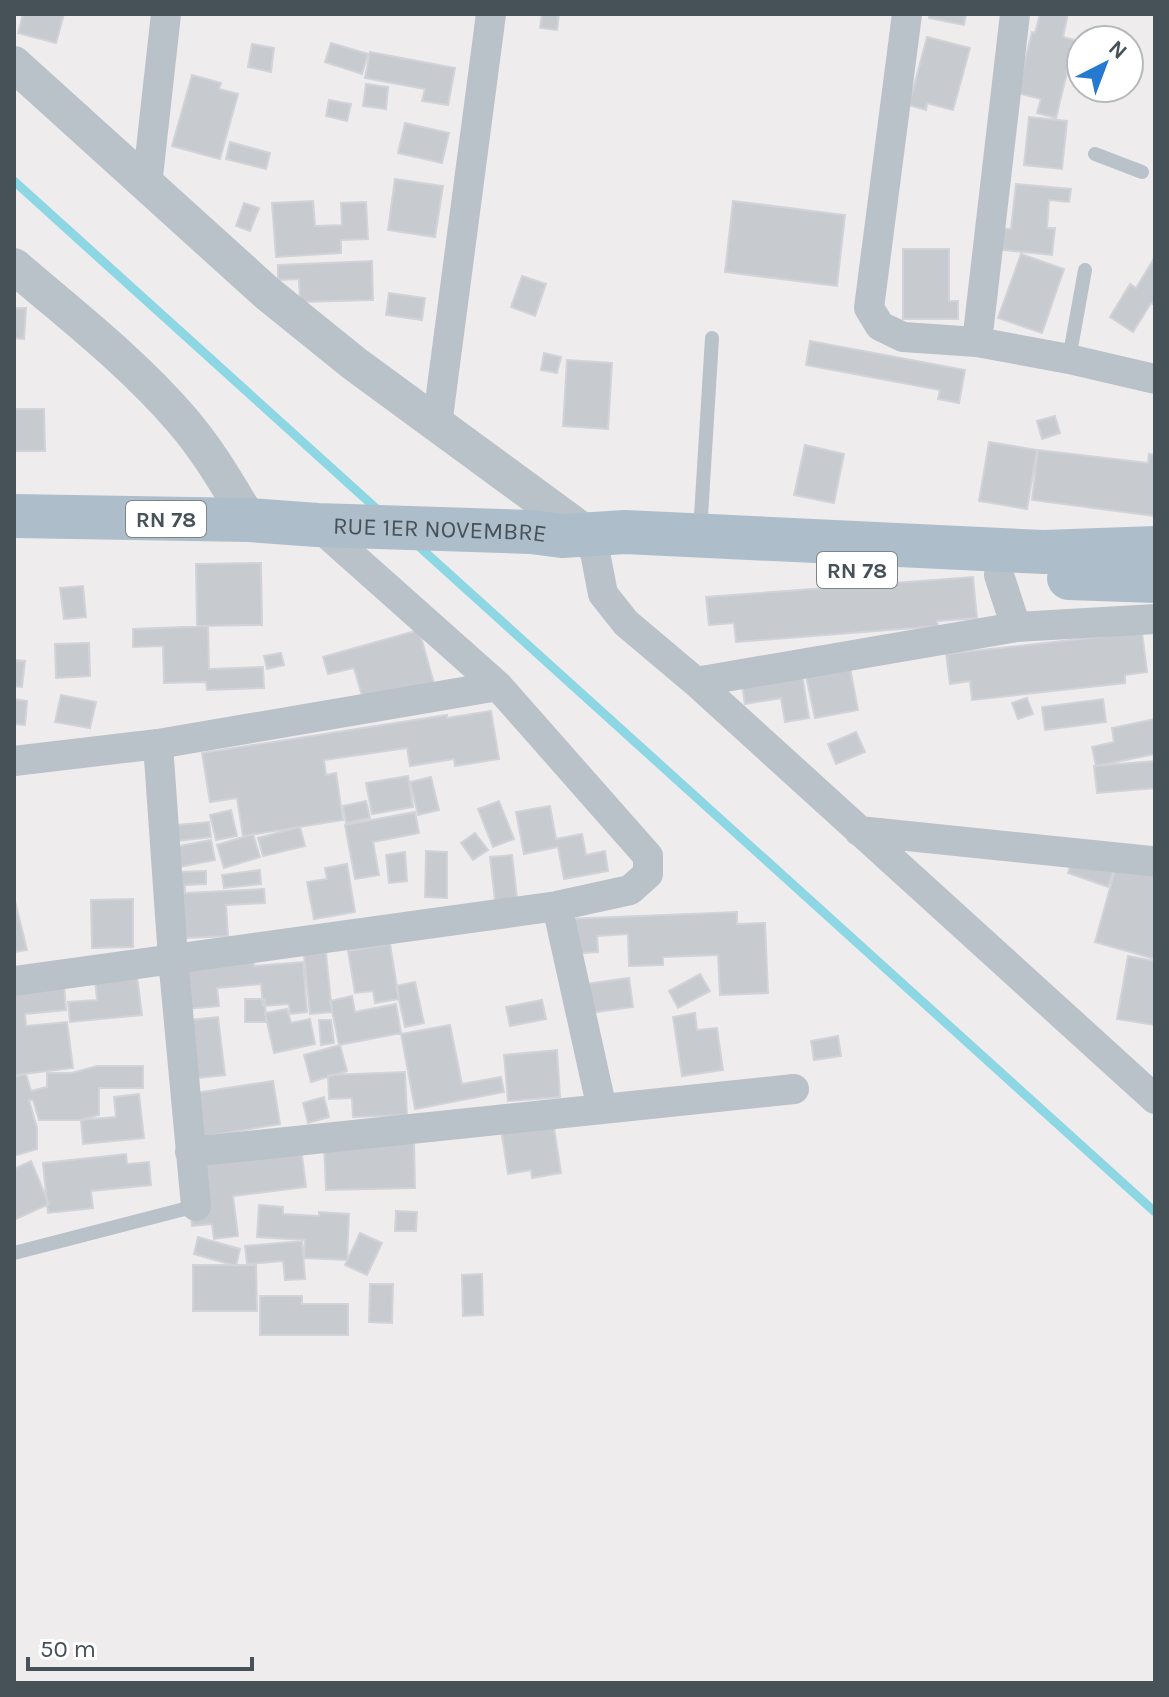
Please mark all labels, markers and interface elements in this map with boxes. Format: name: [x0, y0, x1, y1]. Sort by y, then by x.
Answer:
north arrow: [1065, 24, 1145, 104]
text: N: [1103, 35, 1132, 65]
road number: RN 78: [126, 501, 206, 537]
street label: RUE 1ER NOVEMBRE: [332, 512, 548, 548]
road number: RN 78: [817, 552, 897, 588]
scale bar: [28, 1621, 252, 1671]
text: 50 m: [40, 1635, 96, 1663]

